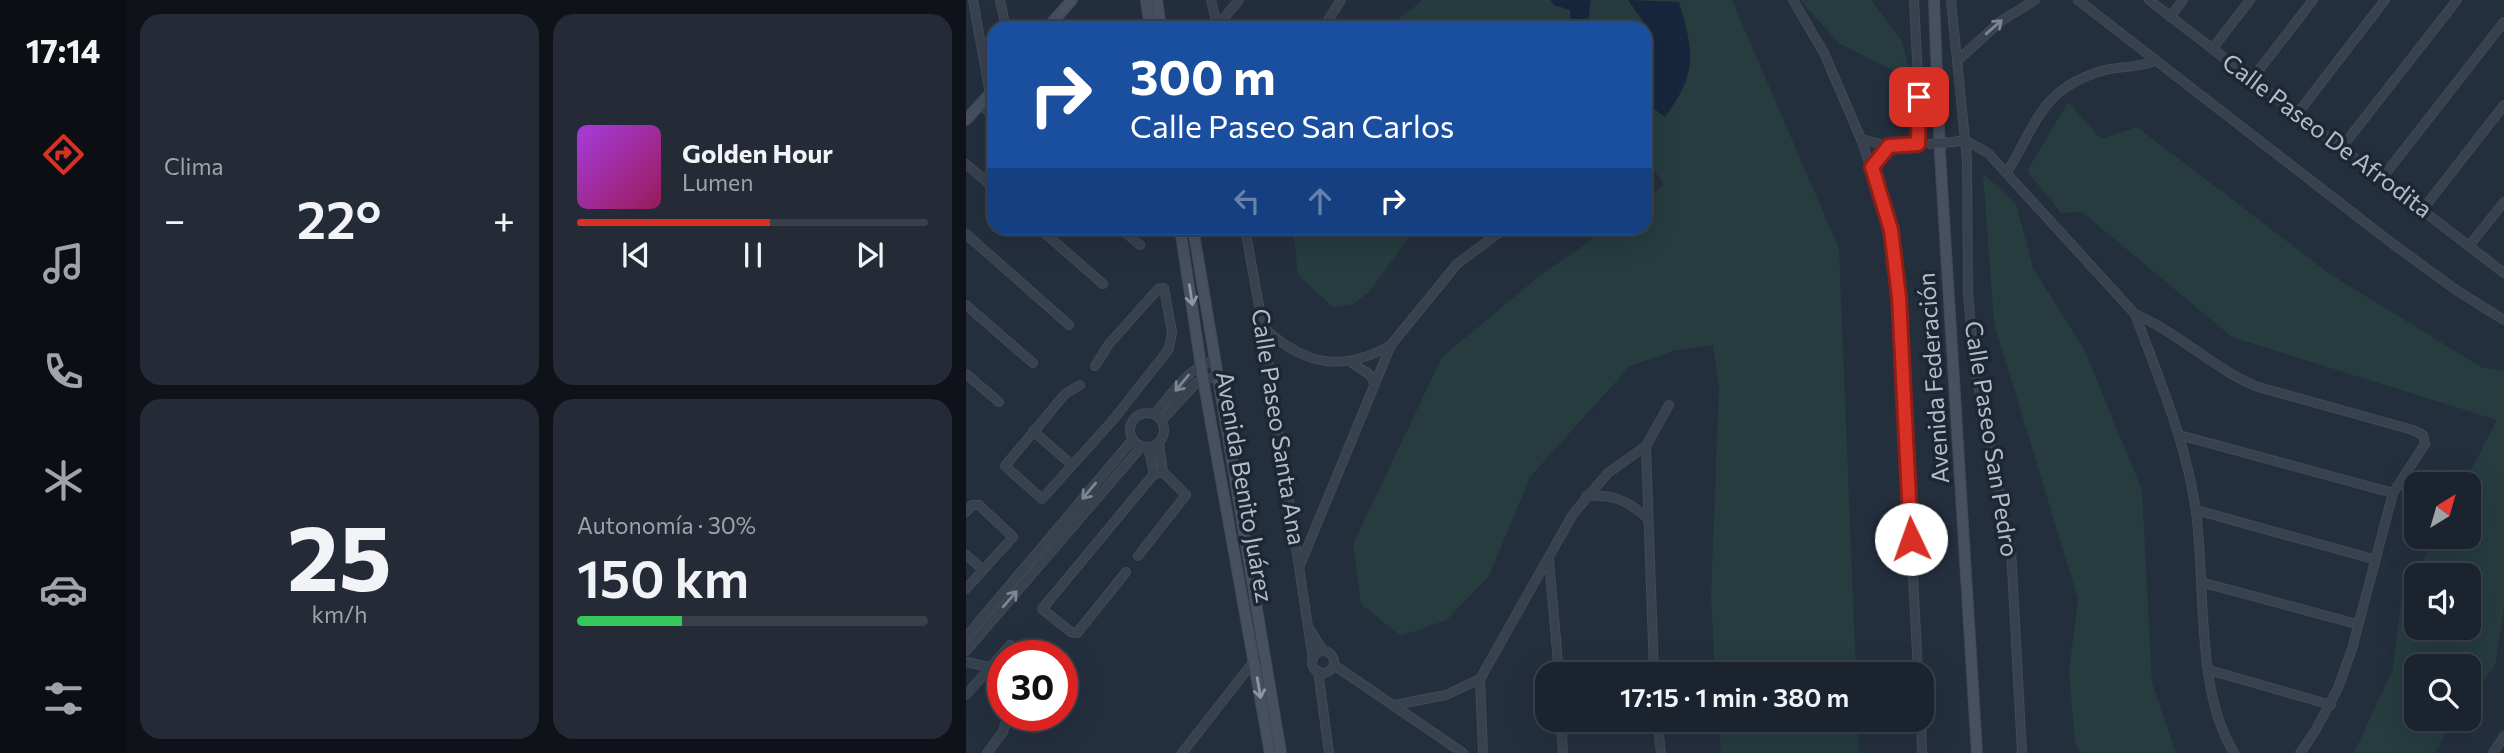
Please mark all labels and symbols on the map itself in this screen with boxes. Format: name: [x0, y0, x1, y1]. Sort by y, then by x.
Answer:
one-way arrow: [1985, 19, 2002, 36]
street label: Calle Paseo De Afrodita: [2217, 46, 2438, 223]
pin: [1889, 67, 1949, 127]
street label: Avenida Federación: [1911, 272, 1954, 485]
one-way arrow: [1184, 283, 1197, 306]
street label: Calle Paseo Santa Ana: [1246, 307, 1312, 547]
street label: Calle Paseo San Pedro: [1960, 319, 2025, 559]
street label: Avenida Benito Juárez: [1211, 369, 1280, 605]
one-way arrow: [1174, 373, 1190, 391]
north arrow: [2404, 472, 2482, 550]
one-way arrow: [1081, 482, 1097, 500]
position arrow: [1874, 502, 1948, 576]
one-way arrow: [1002, 590, 1018, 608]
speed limit sign: 30: [987, 640, 1078, 731]
one-way arrow: [1253, 676, 1266, 699]

